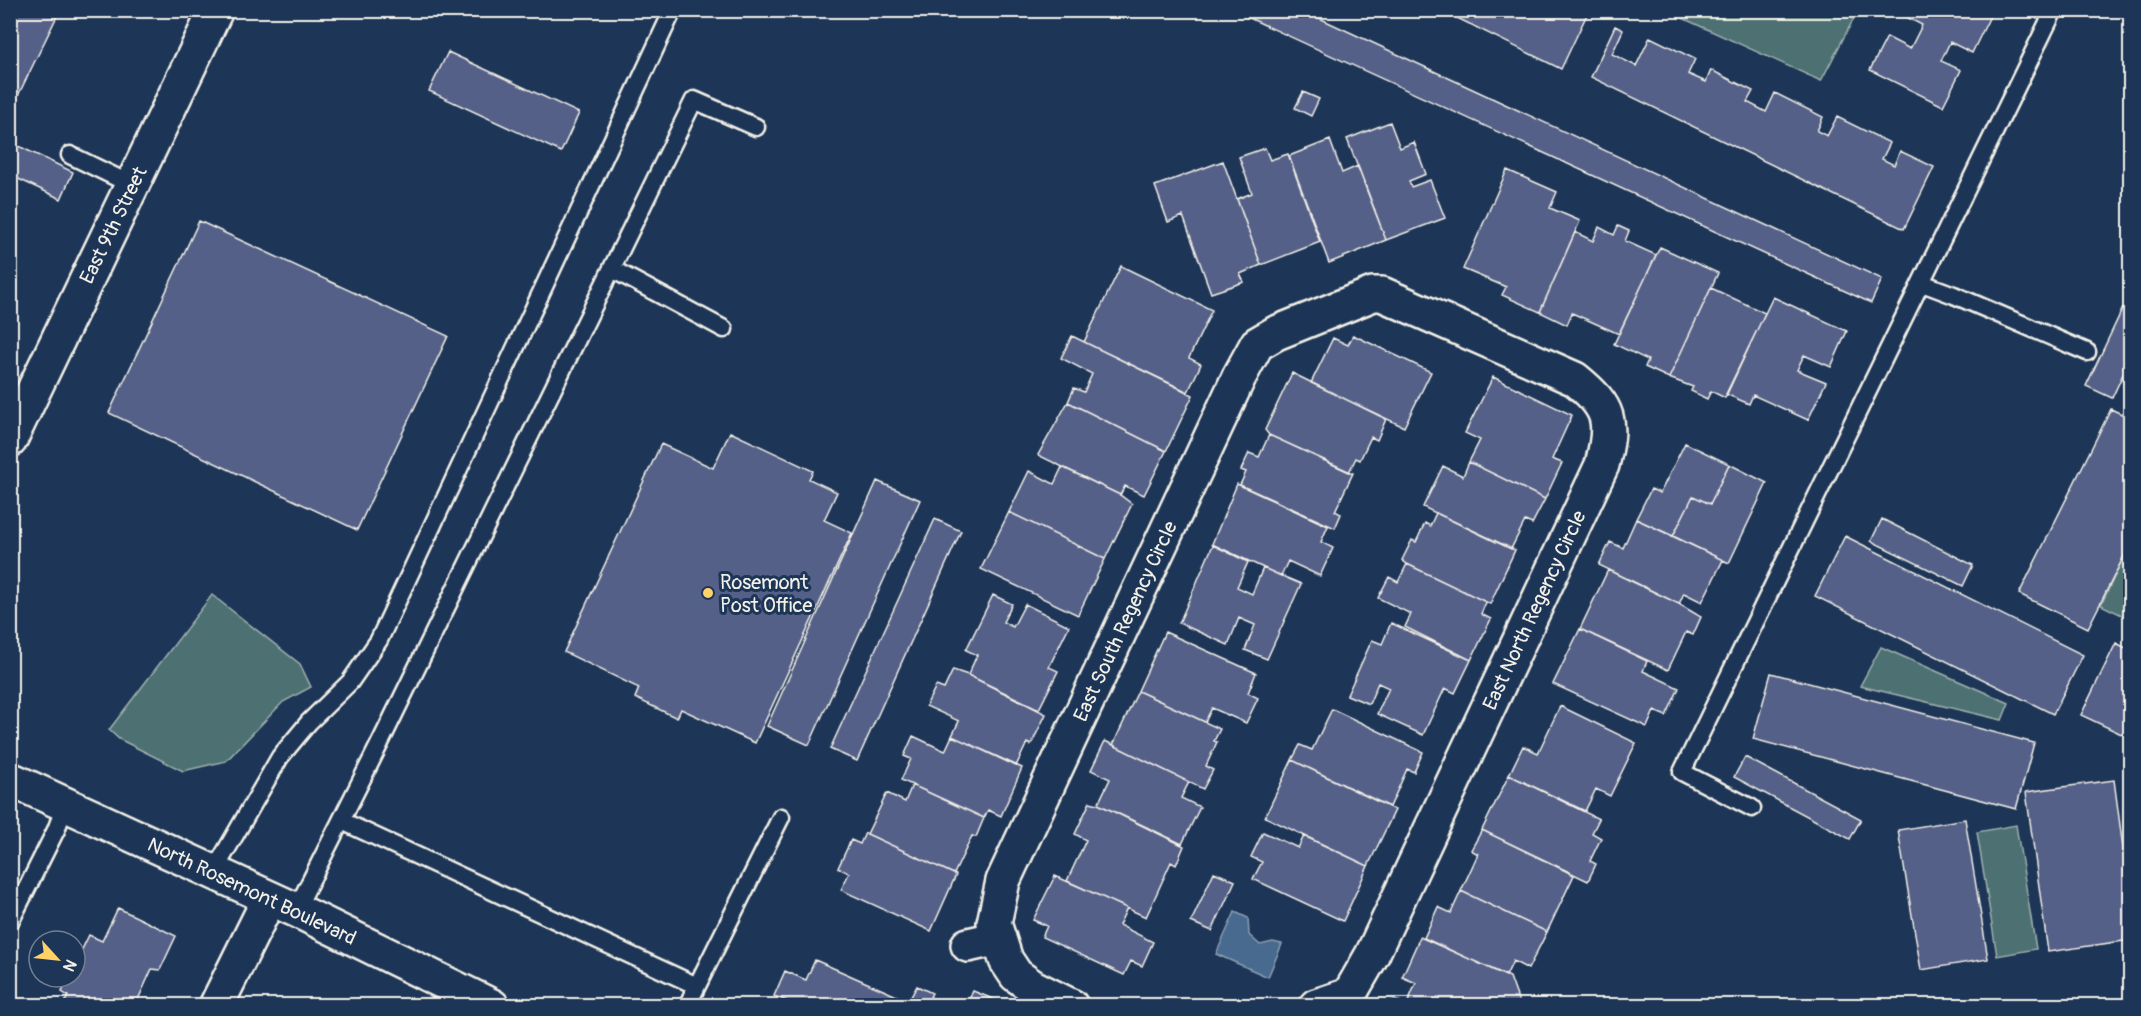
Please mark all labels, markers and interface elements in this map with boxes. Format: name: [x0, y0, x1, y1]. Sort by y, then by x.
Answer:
street label: East 9th Street: [74, 162, 153, 288]
street label: East North Regency Circle: [1477, 506, 1592, 714]
street label: East South Regency Circle: [1068, 517, 1183, 725]
place label: Rosemont Post Office: [720, 570, 813, 618]
marker: Rosemont Post Office: [701, 586, 715, 600]
street label: North Rosemont Boulevard: [143, 832, 360, 951]
north arrow: [27, 929, 87, 989]
text: N: [58, 956, 81, 975]

